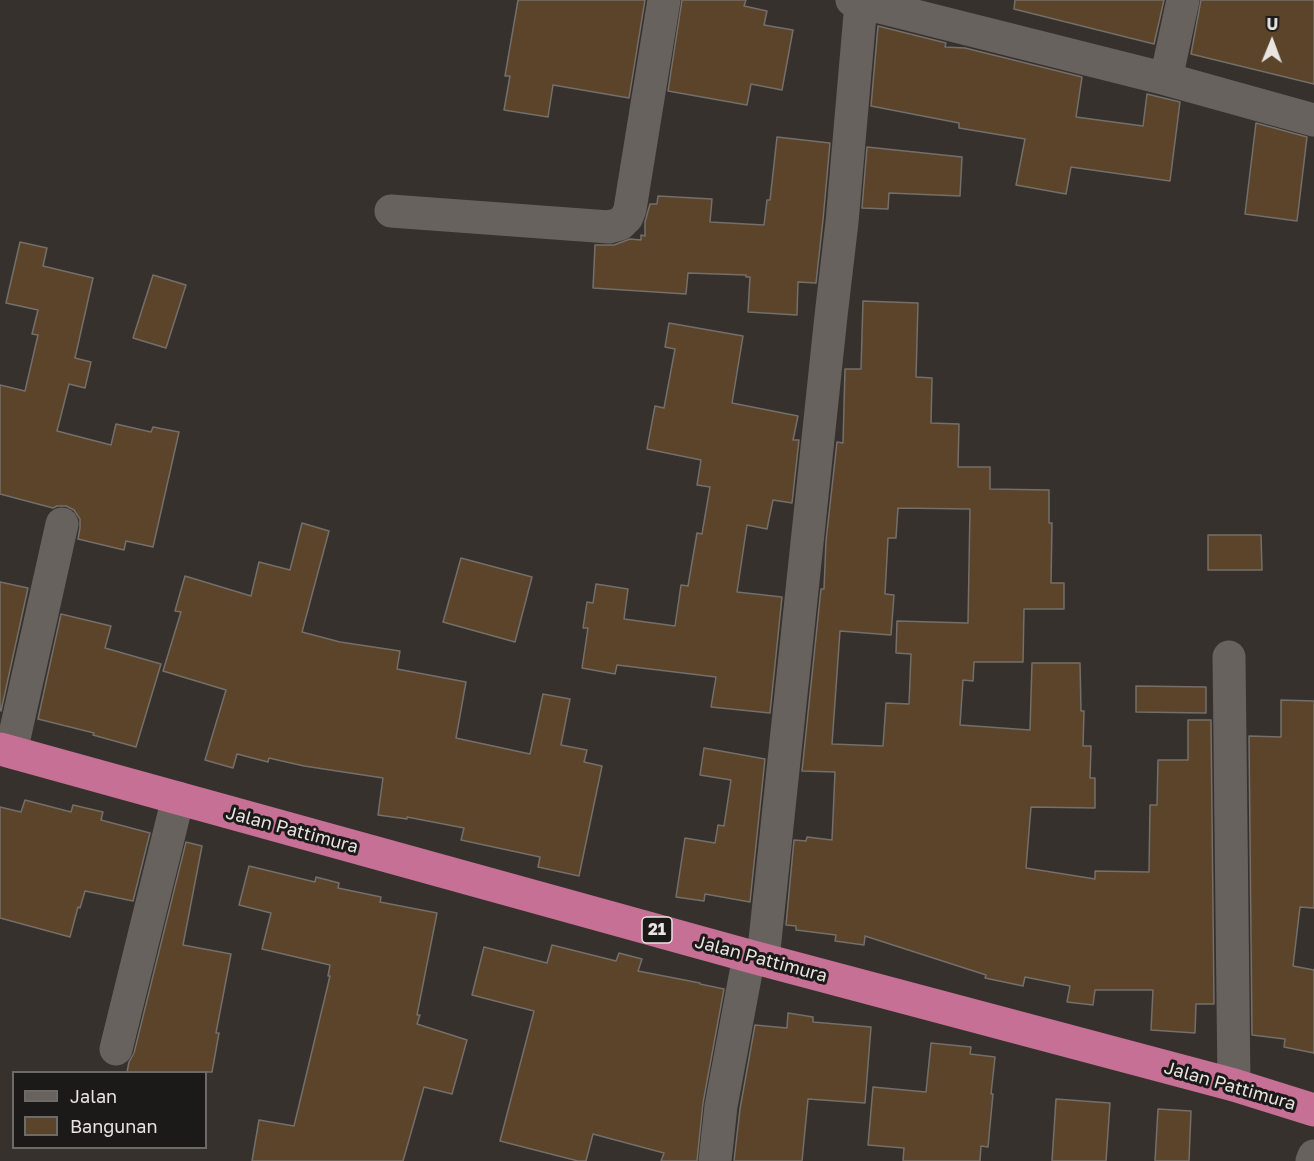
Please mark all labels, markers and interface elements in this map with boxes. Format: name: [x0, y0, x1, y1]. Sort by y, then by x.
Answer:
north arrow: [1242, 12, 1302, 72]
text: U: [1266, 14, 1278, 34]
street label: Jalan Pattimura: [223, 802, 361, 858]
road number: 21: [642, 917, 672, 943]
street label: Jalan Pattimura: [692, 931, 830, 987]
street label: Jalan Pattimura: [1162, 1057, 1298, 1115]
legend: [12, 1071, 207, 1149]
text: Jalan: [70, 1085, 117, 1107]
text: Bangunan: [70, 1115, 158, 1137]

